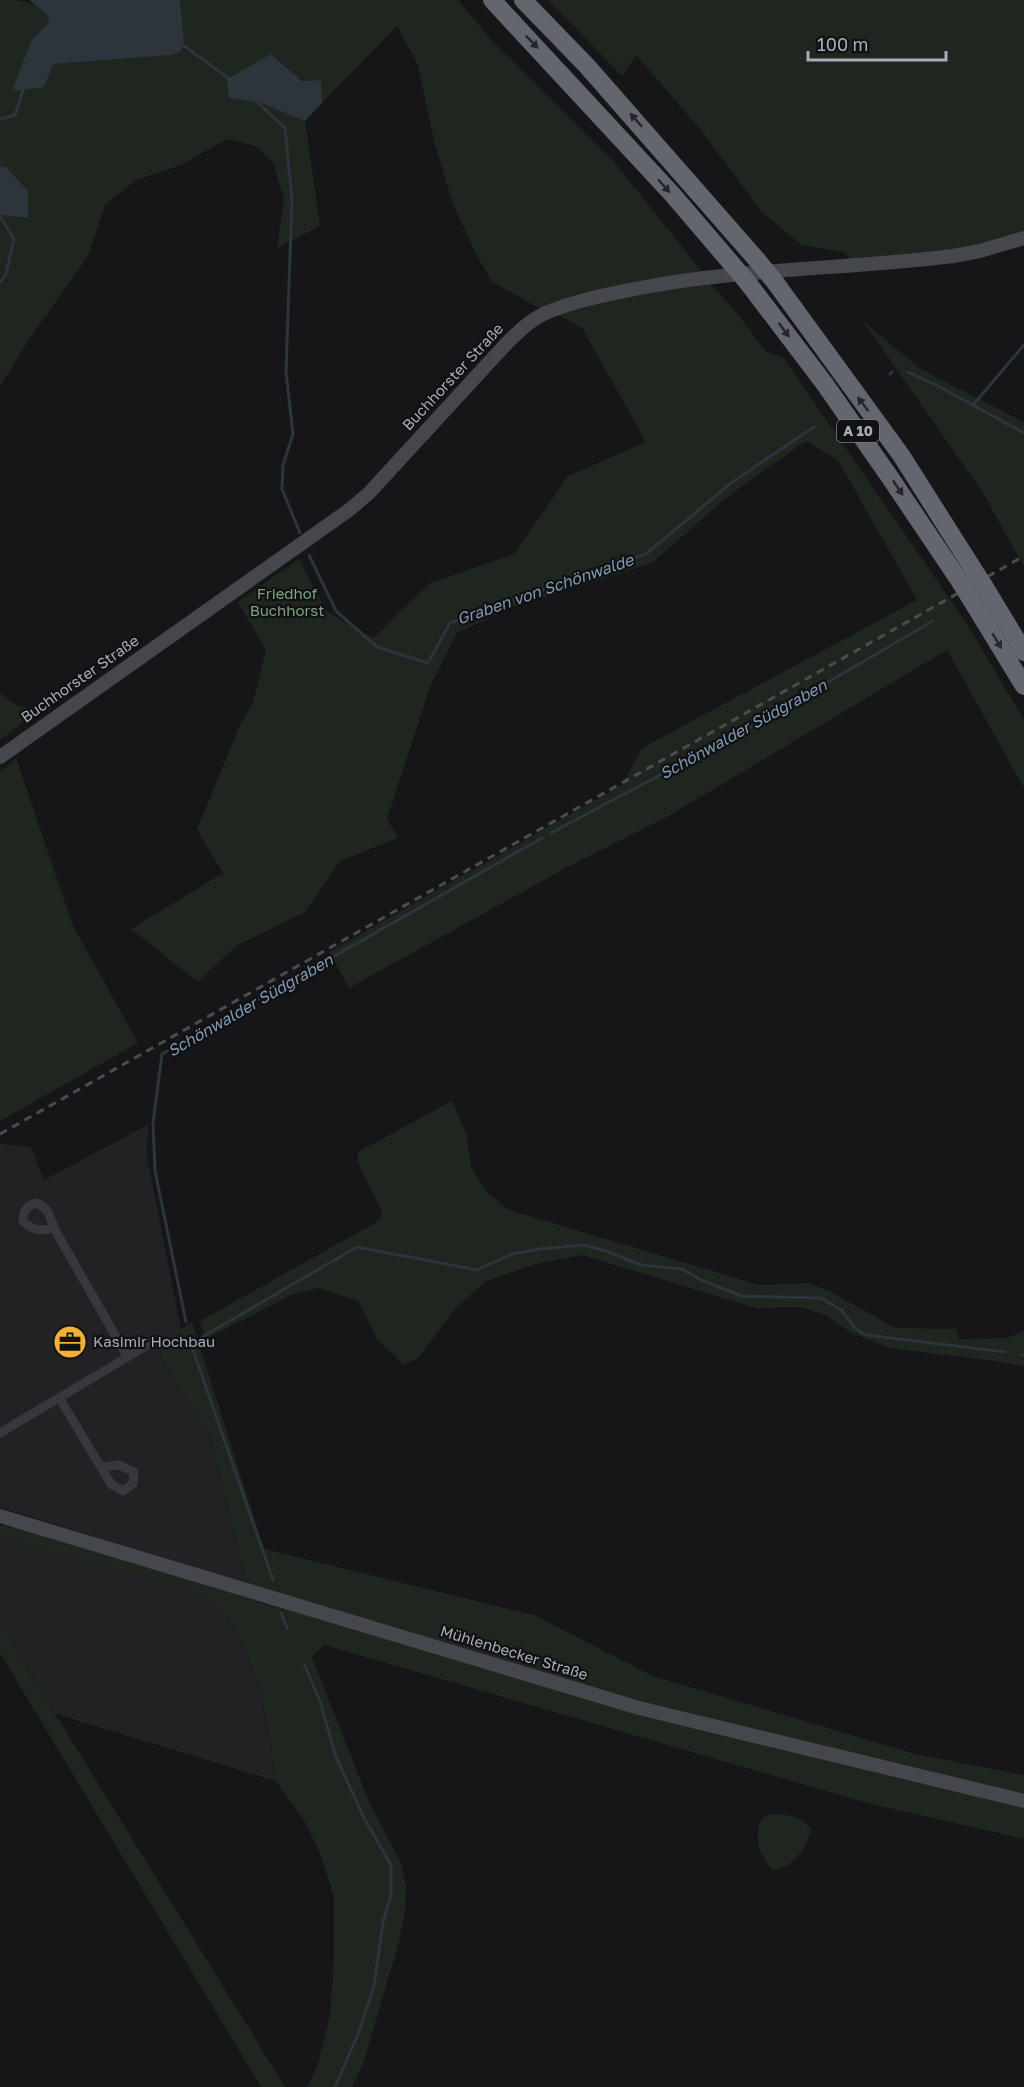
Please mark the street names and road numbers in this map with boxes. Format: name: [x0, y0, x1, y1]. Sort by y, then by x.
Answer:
street label: Buchhorster Straße: [398, 319, 507, 434]
road number: A 10: [837, 420, 879, 442]
street label: Buchhorster Straße: [17, 631, 142, 726]
street label: Mühlenbecker Straße: [438, 1621, 590, 1683]

